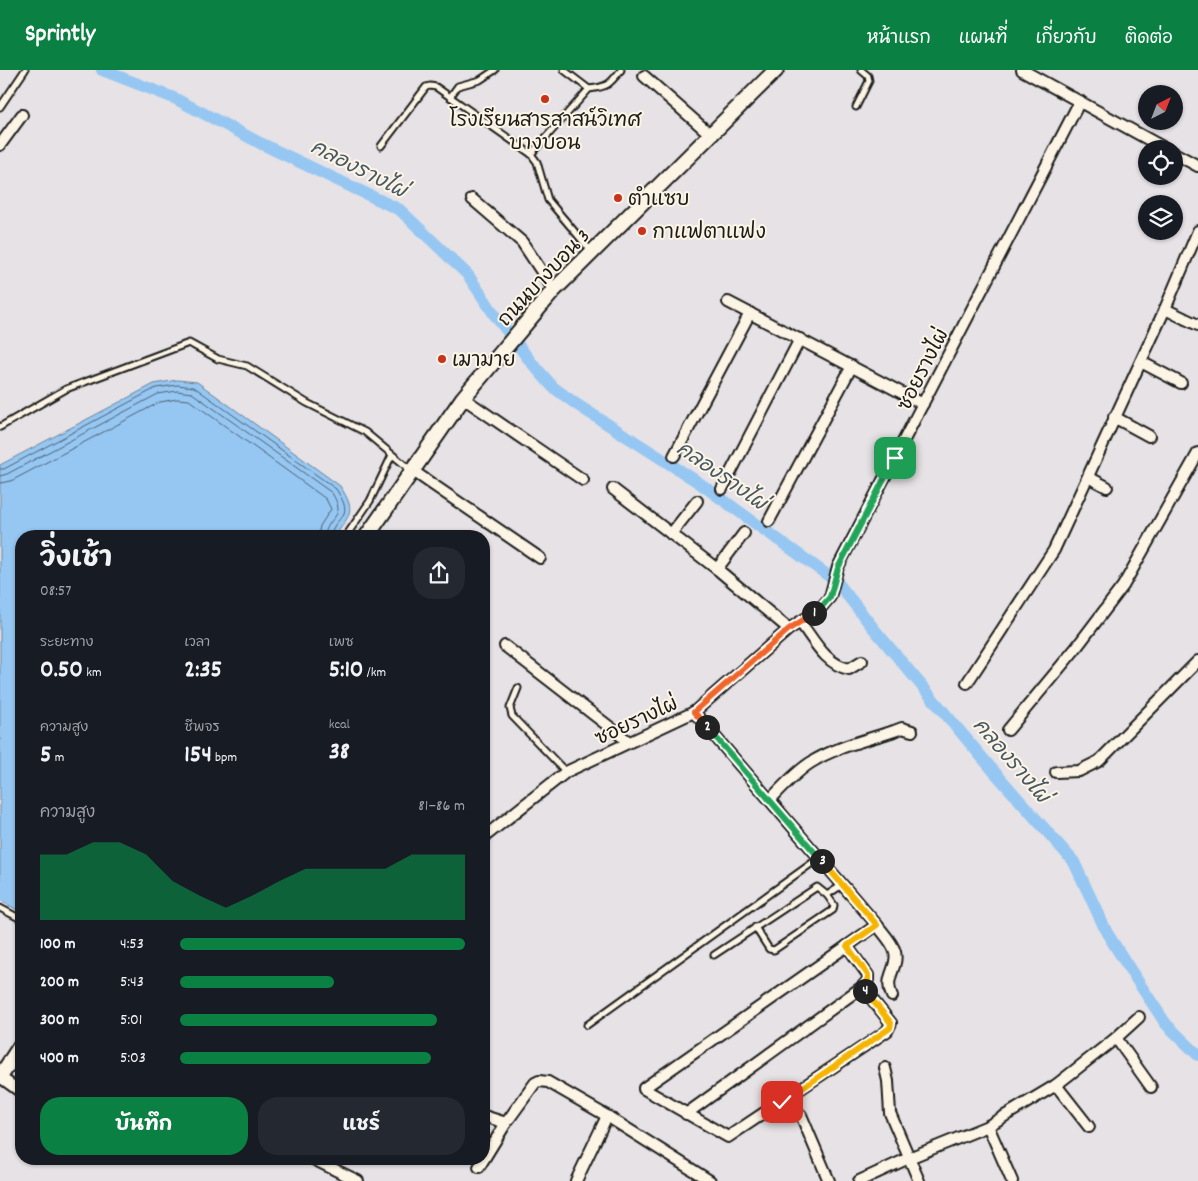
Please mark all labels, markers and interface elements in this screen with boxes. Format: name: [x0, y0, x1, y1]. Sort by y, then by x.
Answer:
text: Sprintly: [25, 18, 95, 52]
text: หน้าแรก: [867, 27, 931, 52]
text: แผนที่: [959, 27, 1007, 52]
text: เกี่ยวกับ: [1035, 27, 1097, 52]
text: ติดต่อ: [1125, 27, 1173, 52]
north arrow: [1138, 85, 1182, 130]
map controls: [1138, 85, 1183, 240]
marker: โรงเรียนสารสาสน์วิเทศ บางบอน: [539, 93, 551, 105]
place label: โรงเรียนสารสาสน์วิเทศ บางบอน: [449, 106, 642, 159]
water label: คลองรางไผ่: [305, 132, 415, 210]
button: locate: [1138, 140, 1183, 185]
place label: ตำแซบ: [628, 185, 689, 215]
marker: ตำแซบ: [612, 192, 624, 204]
button: layers: [1138, 195, 1183, 240]
place label: กาแฟตาแฟง: [652, 220, 766, 248]
street label: ถนนบางบอน 3: [493, 224, 598, 334]
marker: กาแฟตาแฟง: [636, 225, 648, 237]
street label: ซอยรางไผ่: [890, 324, 957, 416]
place label: เมามาย: [452, 348, 516, 376]
marker: เมามาย: [436, 353, 448, 365]
water label: คลองรางไผ่: [669, 434, 776, 522]
pin: [874, 437, 916, 479]
icon: arrive: [881, 444, 909, 472]
text: วิ่งเช้า: [40, 541, 112, 581]
button: share: [413, 547, 465, 599]
text: 08:57: [40, 580, 71, 603]
pin: 1: [802, 600, 826, 626]
text: 1: [813, 603, 816, 623]
text: ระยะทาง: [40, 633, 93, 653]
text: เวลา: [184, 633, 210, 653]
text: เพซ: [329, 633, 354, 653]
text: 0.50: [40, 653, 83, 689]
text: 2:35: [184, 653, 222, 689]
text: 5:10: [329, 653, 363, 689]
text: km: [83, 663, 102, 683]
text: /km: [363, 663, 386, 683]
street label: ซอยรางไผ่: [590, 689, 683, 754]
water label: คลองรางไผ่: [964, 712, 1059, 814]
pin: 2: [694, 714, 720, 740]
text: kcal: [329, 715, 350, 735]
text: 2: [704, 717, 711, 737]
text: ความสูง: [40, 718, 88, 738]
text: ชีพจร: [184, 718, 220, 738]
text: 38: [329, 735, 350, 771]
text: 5: [40, 738, 52, 774]
text: 154: [184, 738, 212, 774]
text: m: [52, 748, 64, 768]
text: bpm: [212, 748, 237, 768]
text: 81–86 m: [418, 795, 465, 818]
text: ความสูง: [40, 802, 95, 825]
pin: 3: [810, 848, 834, 874]
text: 3: [819, 851, 826, 871]
text: 100 m: [40, 933, 76, 956]
text: 4:53: [120, 933, 144, 956]
text: 200 m: [40, 971, 79, 994]
text: 5:43: [120, 971, 144, 994]
pin: 4: [852, 978, 878, 1004]
text: 4: [863, 981, 868, 1001]
text: 300 m: [40, 1009, 79, 1032]
text: 5:01: [120, 1009, 142, 1032]
text: 400 m: [40, 1047, 79, 1070]
text: 5:03: [120, 1047, 146, 1070]
pin: [761, 1081, 803, 1123]
icon: check: [768, 1088, 796, 1116]
button: บันทึก: [40, 1097, 248, 1155]
button: แชร์: [258, 1097, 465, 1155]

